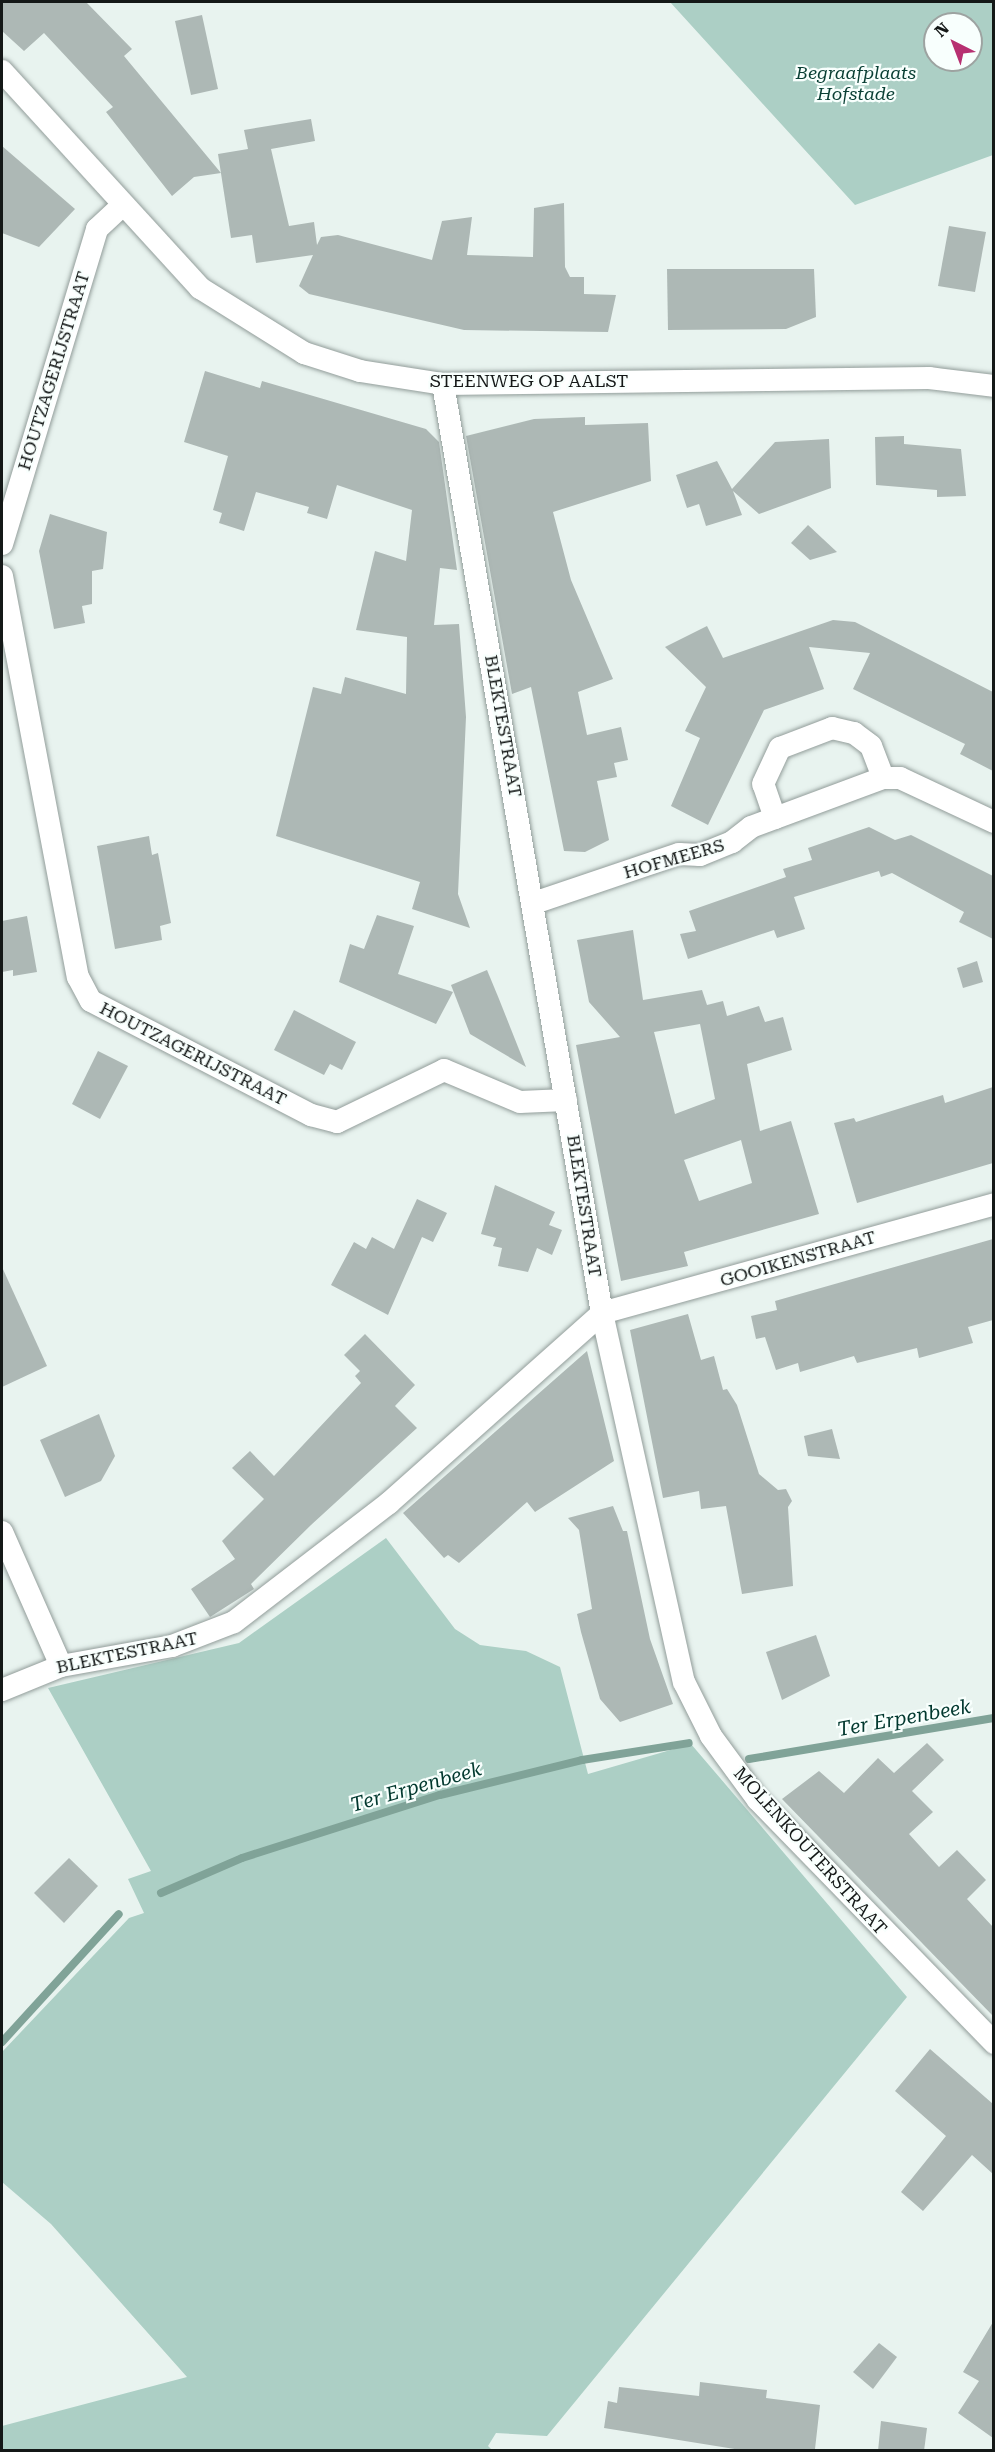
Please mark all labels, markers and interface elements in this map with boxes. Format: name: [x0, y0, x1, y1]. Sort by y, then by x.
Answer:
north arrow: [923, 12, 983, 72]
text: N: [931, 19, 953, 41]
park label: Begraafplaats Hofstade: [796, 63, 916, 106]
street label: HOUTZAGERIJSTRAAT: [13, 269, 95, 473]
street label: STEENWEG OP AALST: [430, 370, 628, 392]
street label: BLEKTESTRAAT: [480, 653, 526, 799]
street label: HOFMEERS: [621, 834, 727, 884]
street label: HOUTZAGERIJSTRAAT: [96, 997, 290, 1111]
street label: BLEKTESTRAAT: [562, 1133, 606, 1279]
street label: GOOIKENSTRAAT: [718, 1226, 878, 1292]
street label: BLEKTESTRAAT: [54, 1627, 200, 1679]
water label: Ter Erpenbeek: [835, 1694, 973, 1742]
water label: Ter Erpenbeek: [348, 1757, 484, 1817]
street label: MOLENKOUTERSTRAAT: [729, 1763, 891, 1939]

